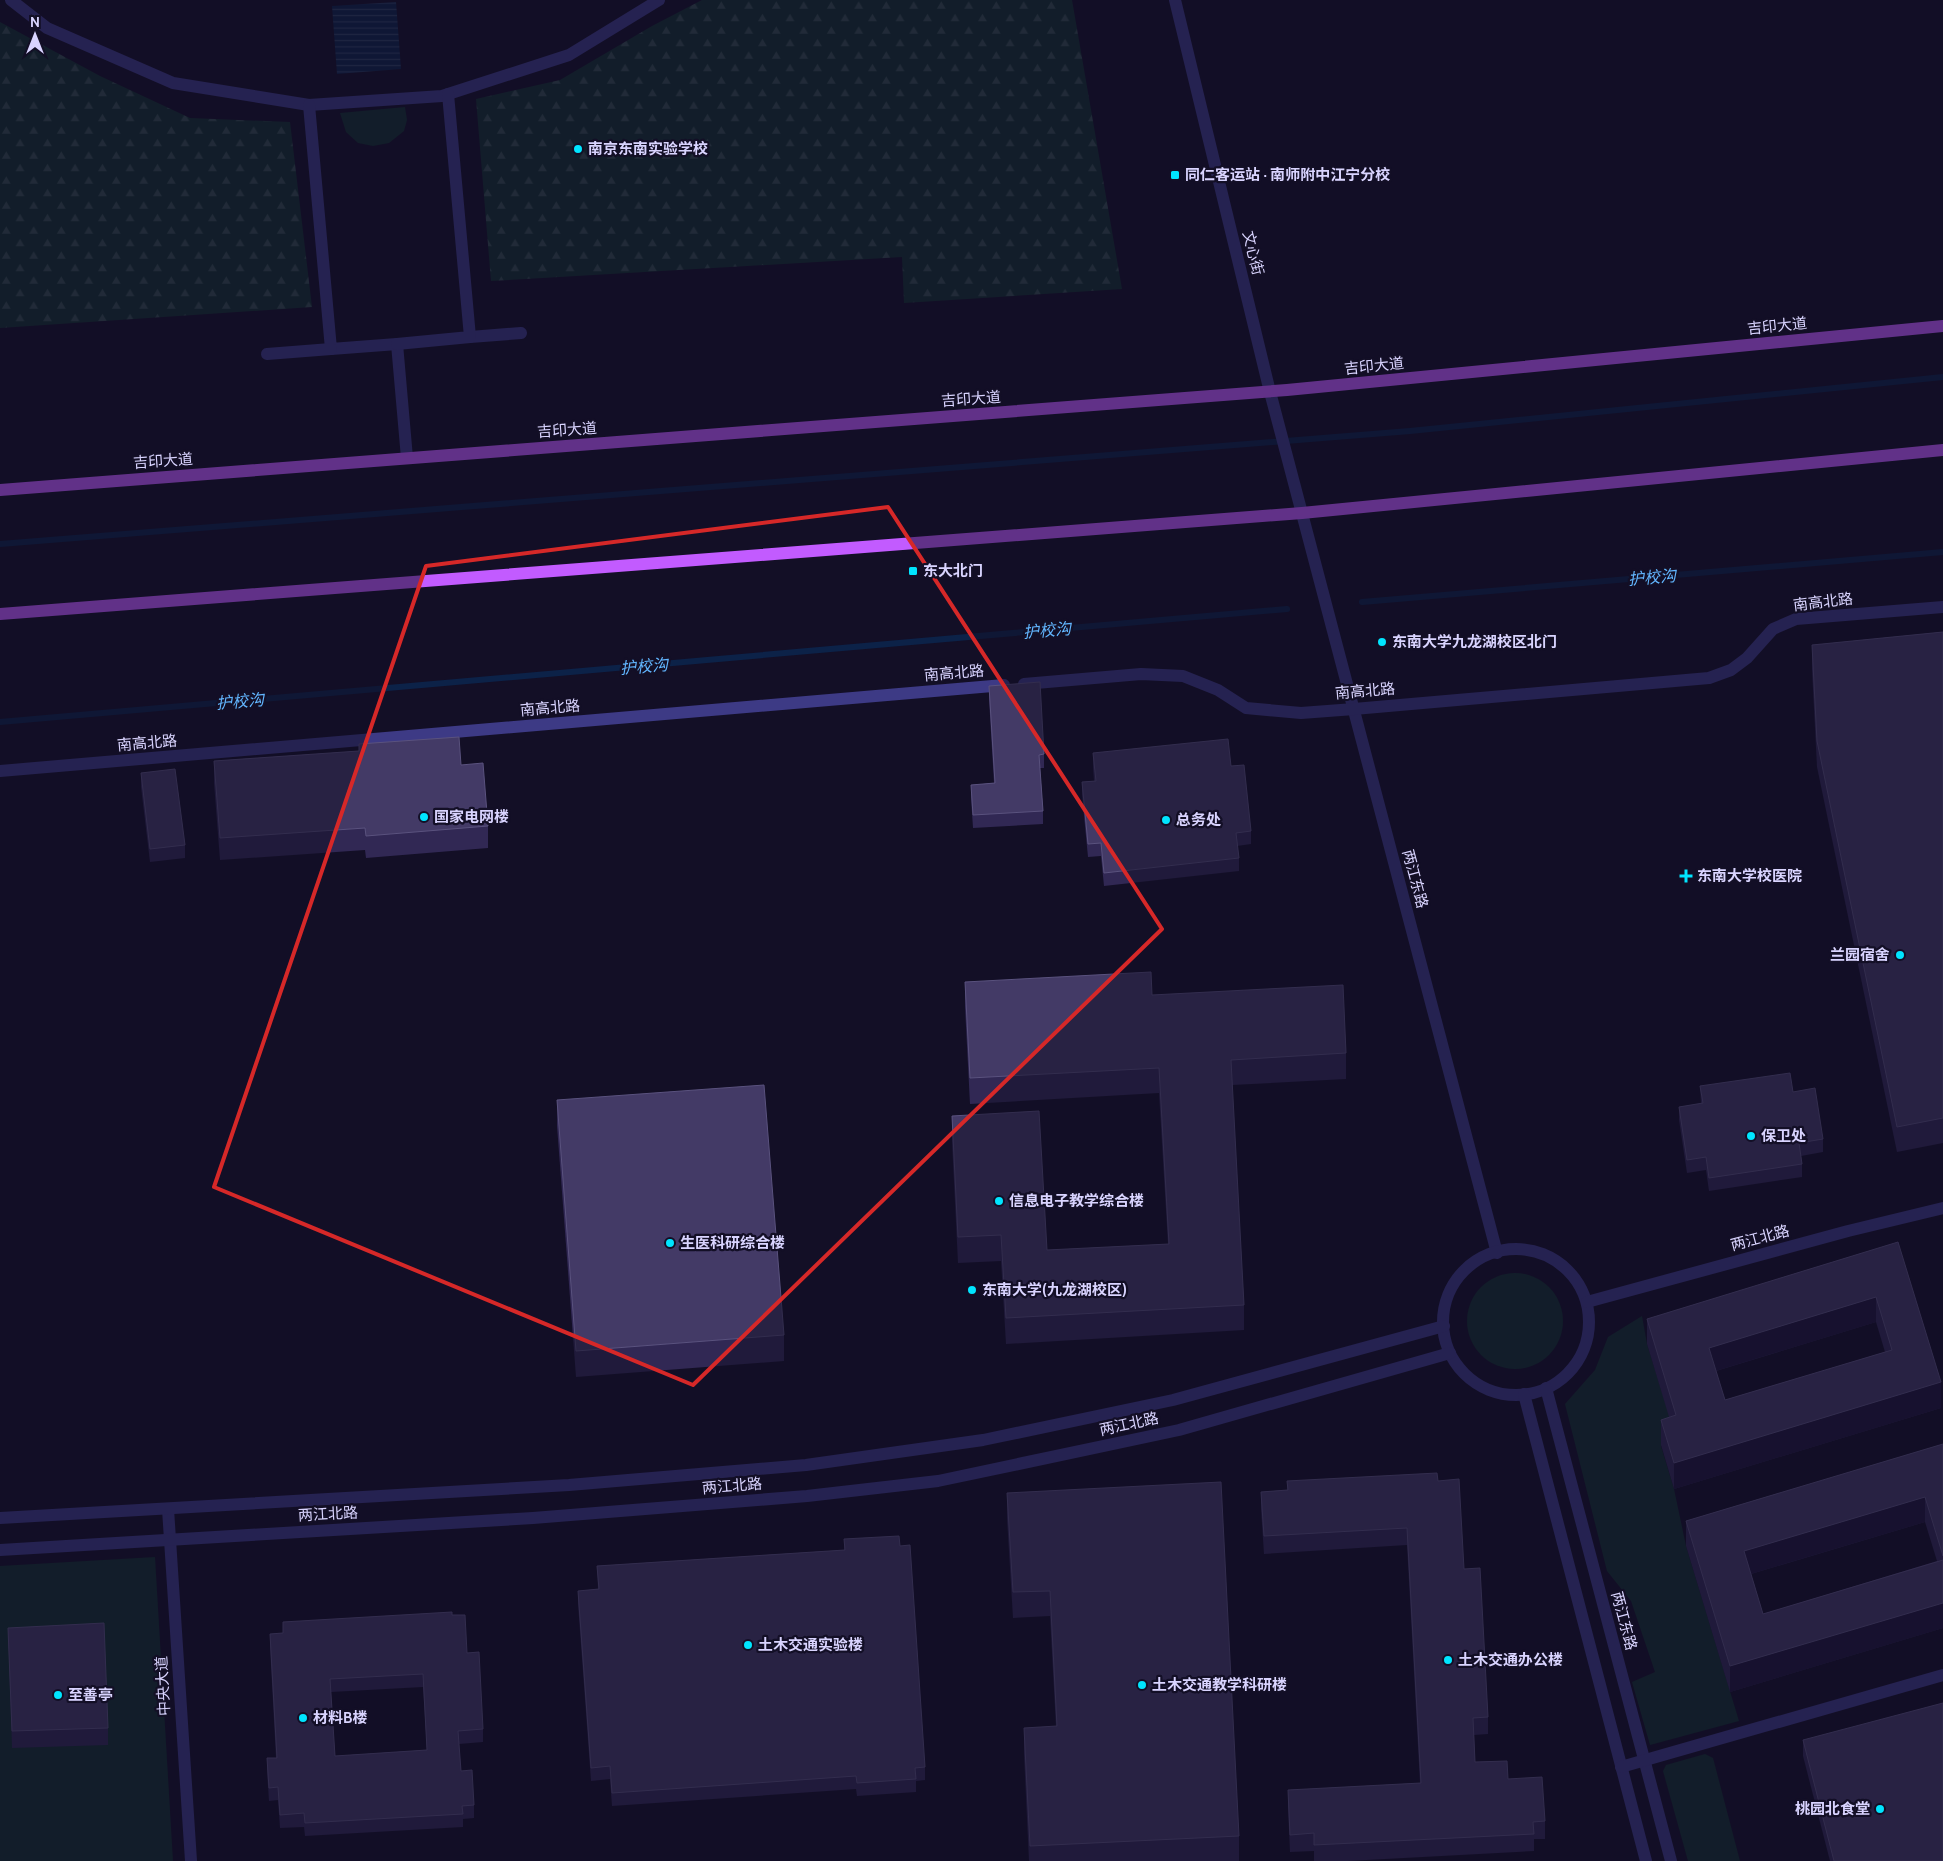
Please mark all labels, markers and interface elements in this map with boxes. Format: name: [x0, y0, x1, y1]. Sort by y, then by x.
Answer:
north arrow: [10, 10, 60, 60]
text: N: [30, 13, 40, 31]
place label: 南京东南实验学校: [588, 140, 708, 158]
marker: 南京东南实验学校: [572, 143, 584, 155]
place label: 同仁客运站 · 南师附中江宁分校: [1185, 166, 1390, 184]
marker: 同仁客运站 · 南师附中江宁分校: [1169, 169, 1181, 181]
street label: 文心街: [1239, 229, 1267, 277]
street label: 吉印大道: [1746, 314, 1808, 338]
street label: 吉印大道: [1343, 354, 1405, 378]
street label: 吉印大道: [940, 388, 1002, 410]
street label: 吉印大道: [536, 419, 598, 441]
street label: 吉印大道: [132, 450, 194, 472]
place label: 东大北门: [923, 562, 983, 580]
marker: 东大北门: [907, 565, 919, 577]
water label: 护校沟: [1627, 566, 1679, 589]
street label: 南高北路: [1792, 589, 1854, 615]
water label: 护校沟: [1022, 619, 1074, 642]
place label: 东南大学九龙湖校区北门: [1392, 633, 1557, 651]
marker: 东南大学九龙湖校区北门: [1376, 636, 1388, 648]
water label: 护校沟: [619, 655, 671, 678]
street label: 南高北路: [923, 661, 985, 685]
street label: 南高北路: [1334, 679, 1396, 703]
water label: 护校沟: [215, 690, 267, 713]
street label: 南高北路: [519, 696, 581, 720]
street label: 南高北路: [116, 731, 178, 755]
place label: 国家电网楼: [434, 808, 509, 826]
marker: 国家电网楼: [418, 811, 430, 823]
place label: 总务处: [1176, 811, 1221, 829]
marker: 总务处: [1160, 814, 1172, 826]
street label: 两江东路: [1399, 848, 1431, 910]
place label: 东南大学校医院: [1697, 867, 1802, 885]
marker: 东南大学校医院: [1679, 869, 1693, 883]
place label: 兰园宿舍: [1830, 946, 1890, 964]
marker: 兰园宿舍: [1894, 949, 1906, 961]
place label: 保卫处: [1761, 1127, 1806, 1145]
marker: 保卫处: [1745, 1130, 1757, 1142]
place label: 信息电子教学综合楼: [1009, 1192, 1144, 1210]
marker: 信息电子教学综合楼: [993, 1195, 1005, 1207]
street label: 两江北路: [1729, 1222, 1791, 1254]
place label: 生医科研综合楼: [680, 1234, 785, 1252]
marker: 生医科研综合楼: [664, 1237, 676, 1249]
place label: 东南大学(九龙湖校区): [982, 1281, 1127, 1299]
marker: 东南大学(九龙湖校区): [966, 1284, 978, 1296]
street label: 两江北路: [1098, 1409, 1160, 1439]
street label: 两江北路: [701, 1474, 763, 1498]
street label: 两江北路: [298, 1503, 358, 1525]
street label: 两江东路: [1608, 1590, 1640, 1652]
place label: 土木交通实验楼: [758, 1636, 863, 1654]
marker: 土木交通实验楼: [742, 1639, 754, 1651]
place label: 土木交通办公楼: [1458, 1651, 1563, 1669]
marker: 土木交通办公楼: [1442, 1654, 1454, 1666]
street label: 中央大道: [152, 1656, 174, 1716]
place label: 土木交通教学科研楼: [1152, 1676, 1287, 1694]
marker: 土木交通教学科研楼: [1136, 1679, 1148, 1691]
place label: 至善亭: [68, 1686, 113, 1704]
marker: 至善亭: [52, 1689, 64, 1701]
place label: 材料B楼: [313, 1709, 367, 1727]
marker: 材料B楼: [297, 1712, 309, 1724]
place label: 桃园北食堂: [1795, 1800, 1870, 1818]
marker: 桃园北食堂: [1874, 1803, 1886, 1815]

